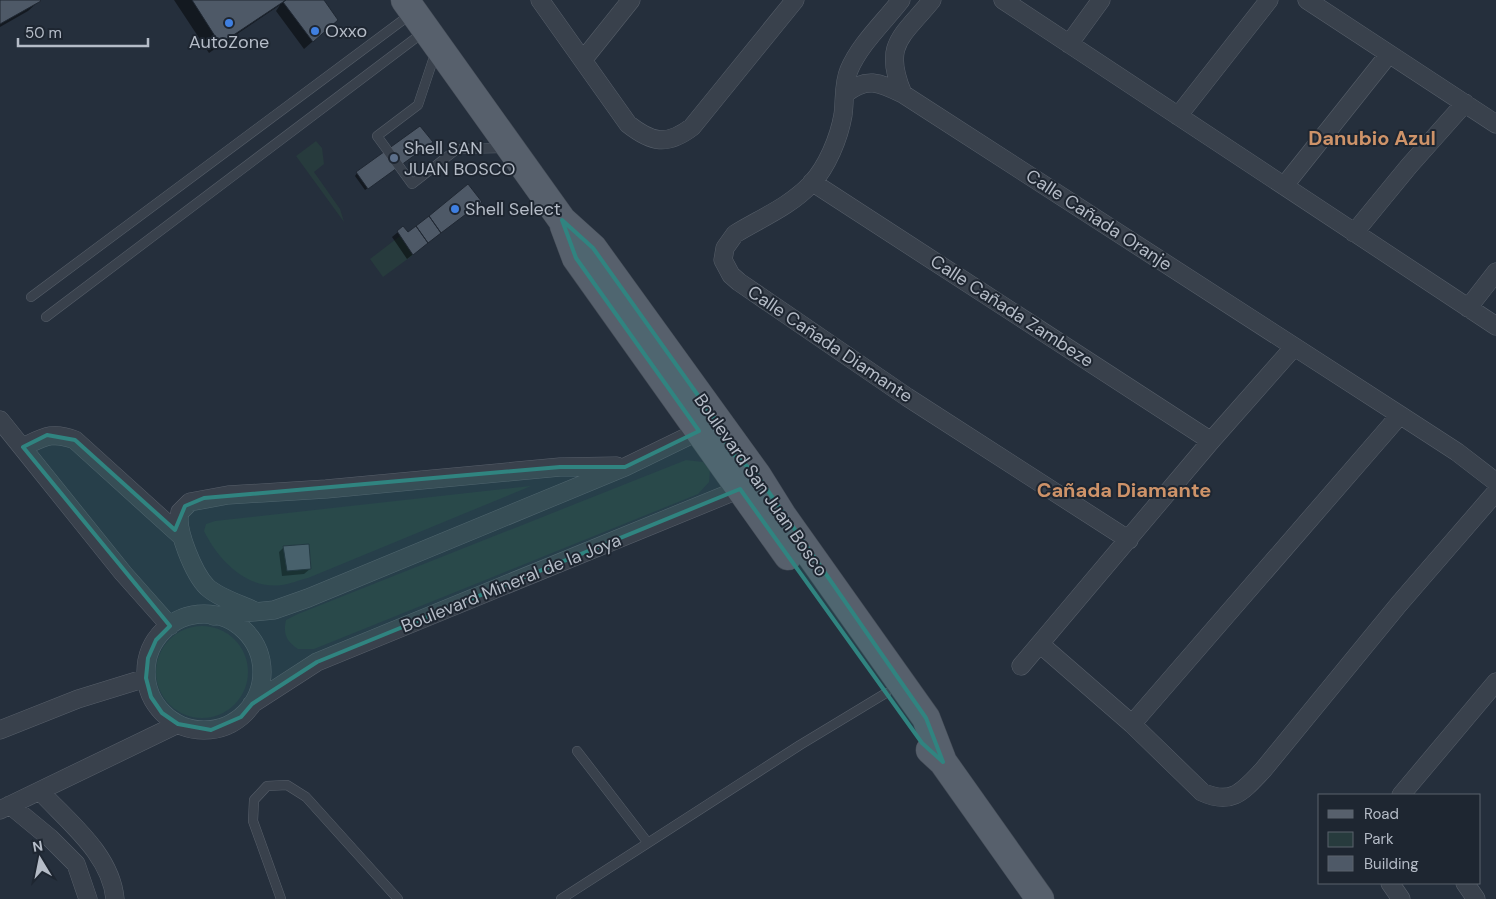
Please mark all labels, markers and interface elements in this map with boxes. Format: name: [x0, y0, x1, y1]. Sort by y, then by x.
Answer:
scale bar: [18, 15, 148, 47]
marker: AutoZone: [223, 17, 235, 29]
place label: Oxxo: [325, 19, 367, 43]
text: 50 m: [25, 23, 62, 43]
marker: Oxxo: [309, 25, 321, 37]
place label: AutoZone: [189, 30, 269, 54]
district label: Danubio Azul: [1308, 125, 1436, 151]
place label: Shell SAN JUAN BOSCO: [404, 136, 516, 181]
marker: Shell SAN JUAN BOSCO: [388, 152, 400, 164]
street label: Calle Cañada Oranje: [1021, 164, 1177, 276]
place label: Shell Select: [465, 197, 561, 221]
marker: Shell Select: [449, 203, 461, 215]
street label: Calle Cañada Zambeze: [926, 249, 1098, 373]
street label: Calle Cañada Diamante: [743, 280, 917, 408]
street label: Boulevard San Juan Bosco: [689, 389, 833, 581]
district label: Cañada Diamante: [1037, 477, 1211, 503]
street label: Boulevard Mineral de la Joya: [397, 528, 625, 638]
legend: [1318, 794, 1481, 884]
text: Road: [1364, 804, 1399, 824]
text: Park: [1364, 829, 1394, 849]
north arrow: [15, 834, 65, 884]
text: N: [31, 836, 44, 856]
text: Building: [1364, 854, 1419, 874]

